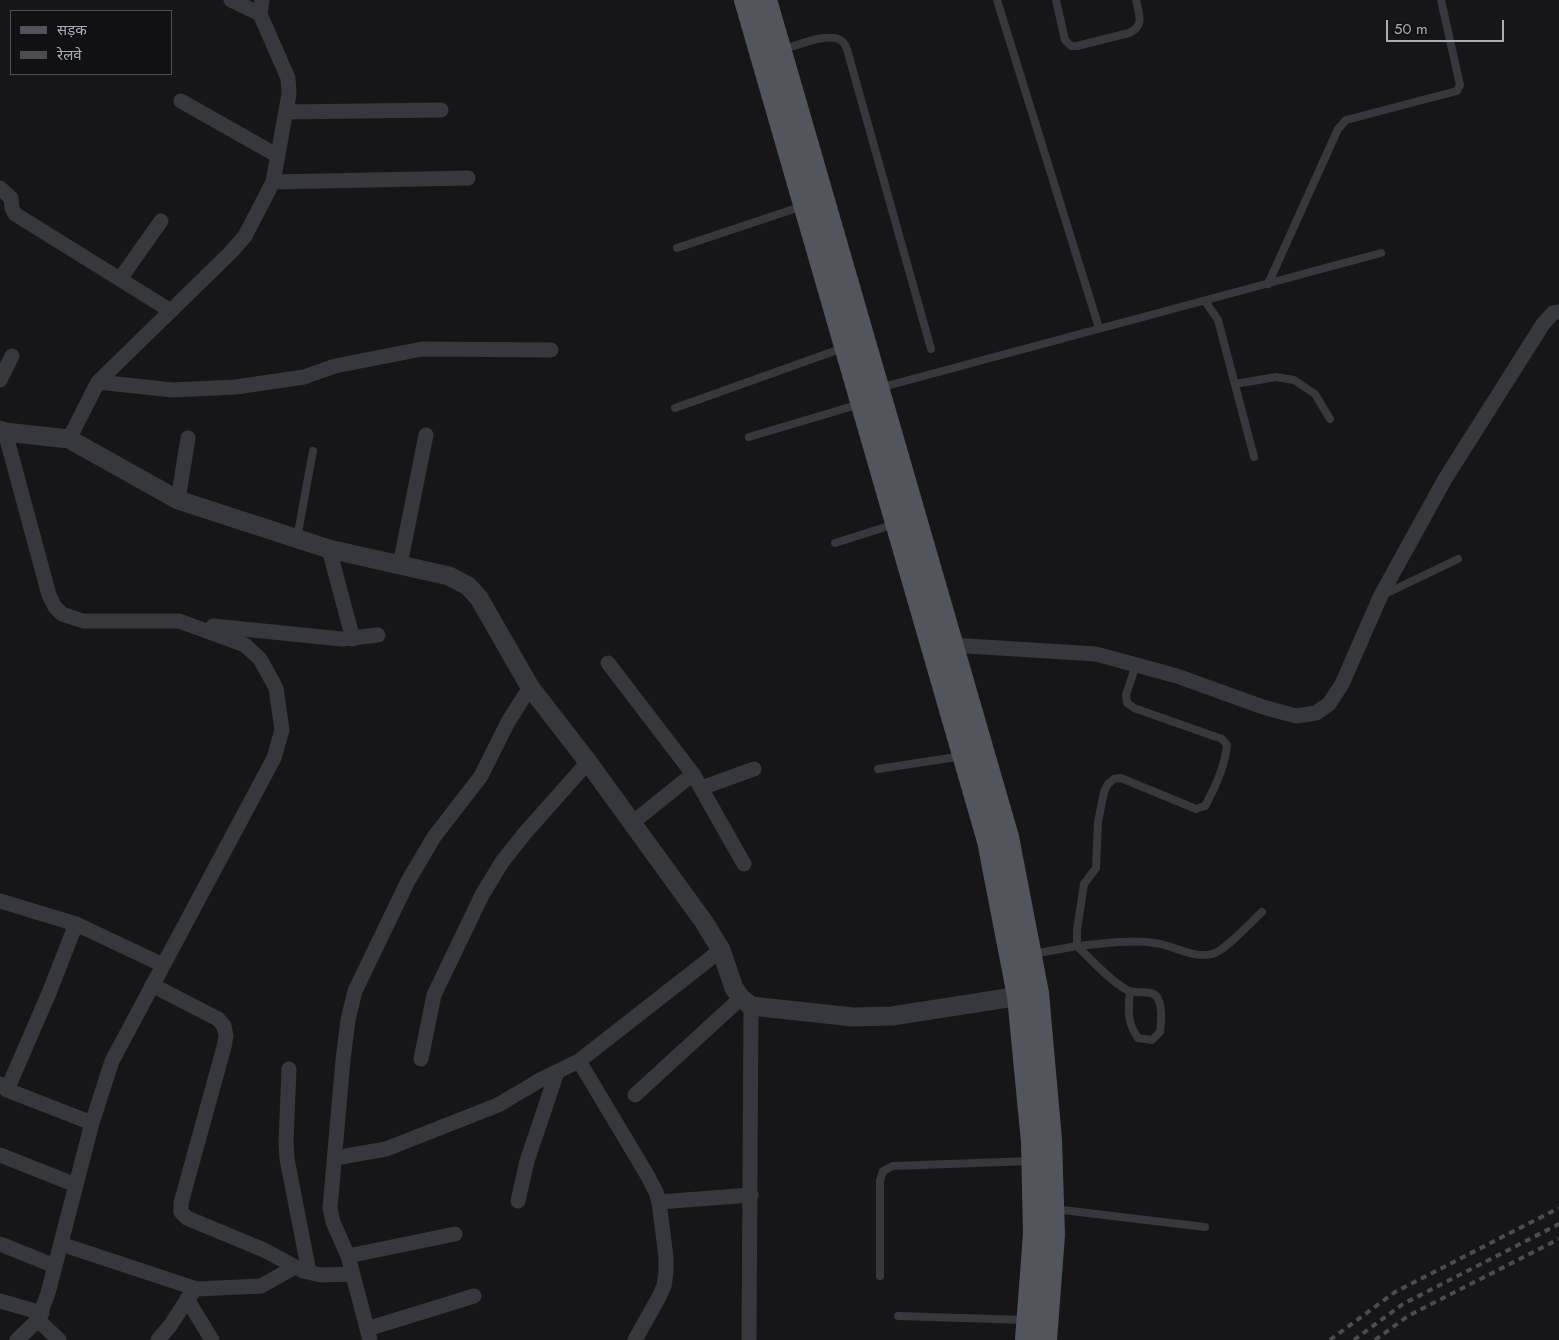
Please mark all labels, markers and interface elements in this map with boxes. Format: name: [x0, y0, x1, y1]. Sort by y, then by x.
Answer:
legend: [10, 10, 172, 75]
scale bar: [1389, 10, 1506, 42]
text: 50 m: [1394, 18, 1428, 40]
text: सड़क: [57, 19, 87, 41]
text: रेलवे: [57, 44, 82, 66]

